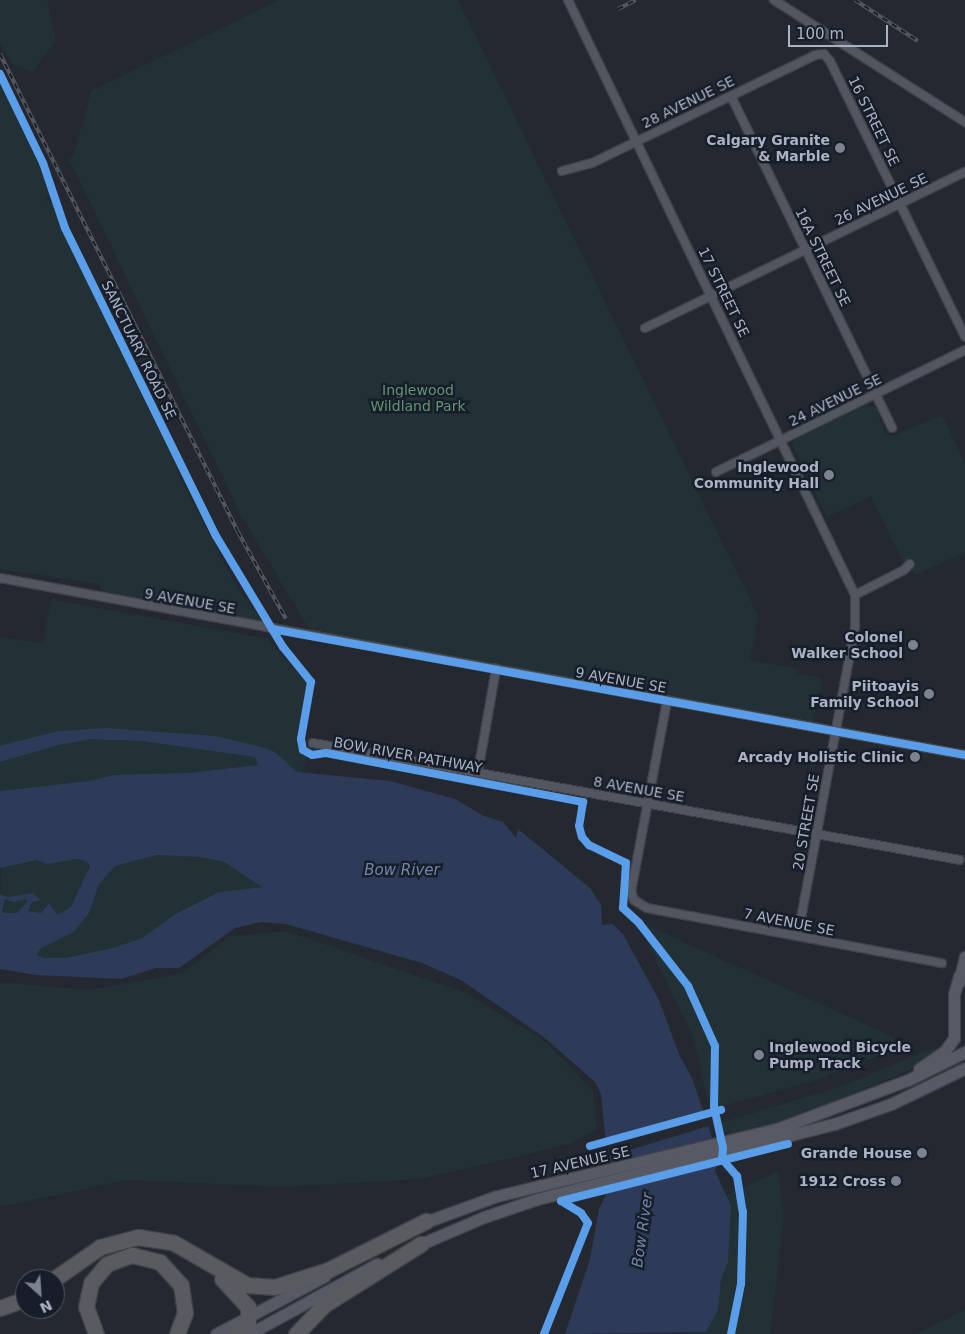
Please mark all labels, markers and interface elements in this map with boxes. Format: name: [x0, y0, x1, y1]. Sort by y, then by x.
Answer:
scale bar: [790, 15, 890, 47]
text: 100 m: [796, 25, 844, 43]
street label: 28 AVENUE SE: [639, 72, 737, 132]
street label: 16 STREET SE: [845, 73, 903, 169]
place label: Calgary Granite & Marble: [706, 132, 830, 164]
marker: Calgary Granite & Marble: [834, 142, 846, 154]
street label: 26 AVENUE SE: [832, 169, 930, 229]
street label: 16A STREET SE: [792, 205, 854, 309]
street label: 17 STREET SE: [695, 244, 753, 340]
street label: SANCTUARY ROAD SE: [98, 278, 180, 422]
street label: 24 AVENUE SE: [786, 370, 884, 430]
park label: Inglewood Wildland Park: [370, 382, 466, 414]
place label: Inglewood Community Hall: [694, 459, 819, 492]
marker: Inglewood Community Hall: [823, 469, 835, 481]
street label: 9 AVENUE SE: [143, 585, 237, 617]
place label: Colonel Walker School: [791, 629, 903, 662]
marker: Colonel Walker School: [907, 639, 919, 651]
street label: 9 AVENUE SE: [574, 664, 668, 696]
place label: Piitoayis Family School: [810, 678, 919, 710]
marker: Piitoayis Family School: [923, 688, 935, 700]
street label: BOW RIVER PATHWAY: [333, 734, 483, 776]
place label: Arcady Holistic Clinic: [738, 749, 904, 765]
marker: Arcady Holistic Clinic: [908, 750, 922, 764]
street label: 20 STREET SE: [789, 772, 823, 872]
street label: 8 AVENUE SE: [592, 773, 686, 805]
water label: Bow River: [364, 862, 440, 880]
street label: 7 AVENUE SE: [742, 905, 836, 939]
place label: Inglewood Bicycle Pump Track: [769, 1039, 911, 1072]
marker: Inglewood Bicycle Pump Track: [753, 1049, 765, 1061]
street label: 17 AVENUE SE: [529, 1142, 631, 1182]
place label: Grande House: [801, 1145, 912, 1161]
marker: Grande House: [916, 1147, 928, 1159]
place label: 1912 Cross: [799, 1173, 886, 1189]
marker: 1912 Cross: [890, 1175, 902, 1187]
water label: Bow River: [629, 1191, 657, 1269]
north arrow: [15, 1269, 65, 1319]
text: N: [37, 1297, 55, 1316]

